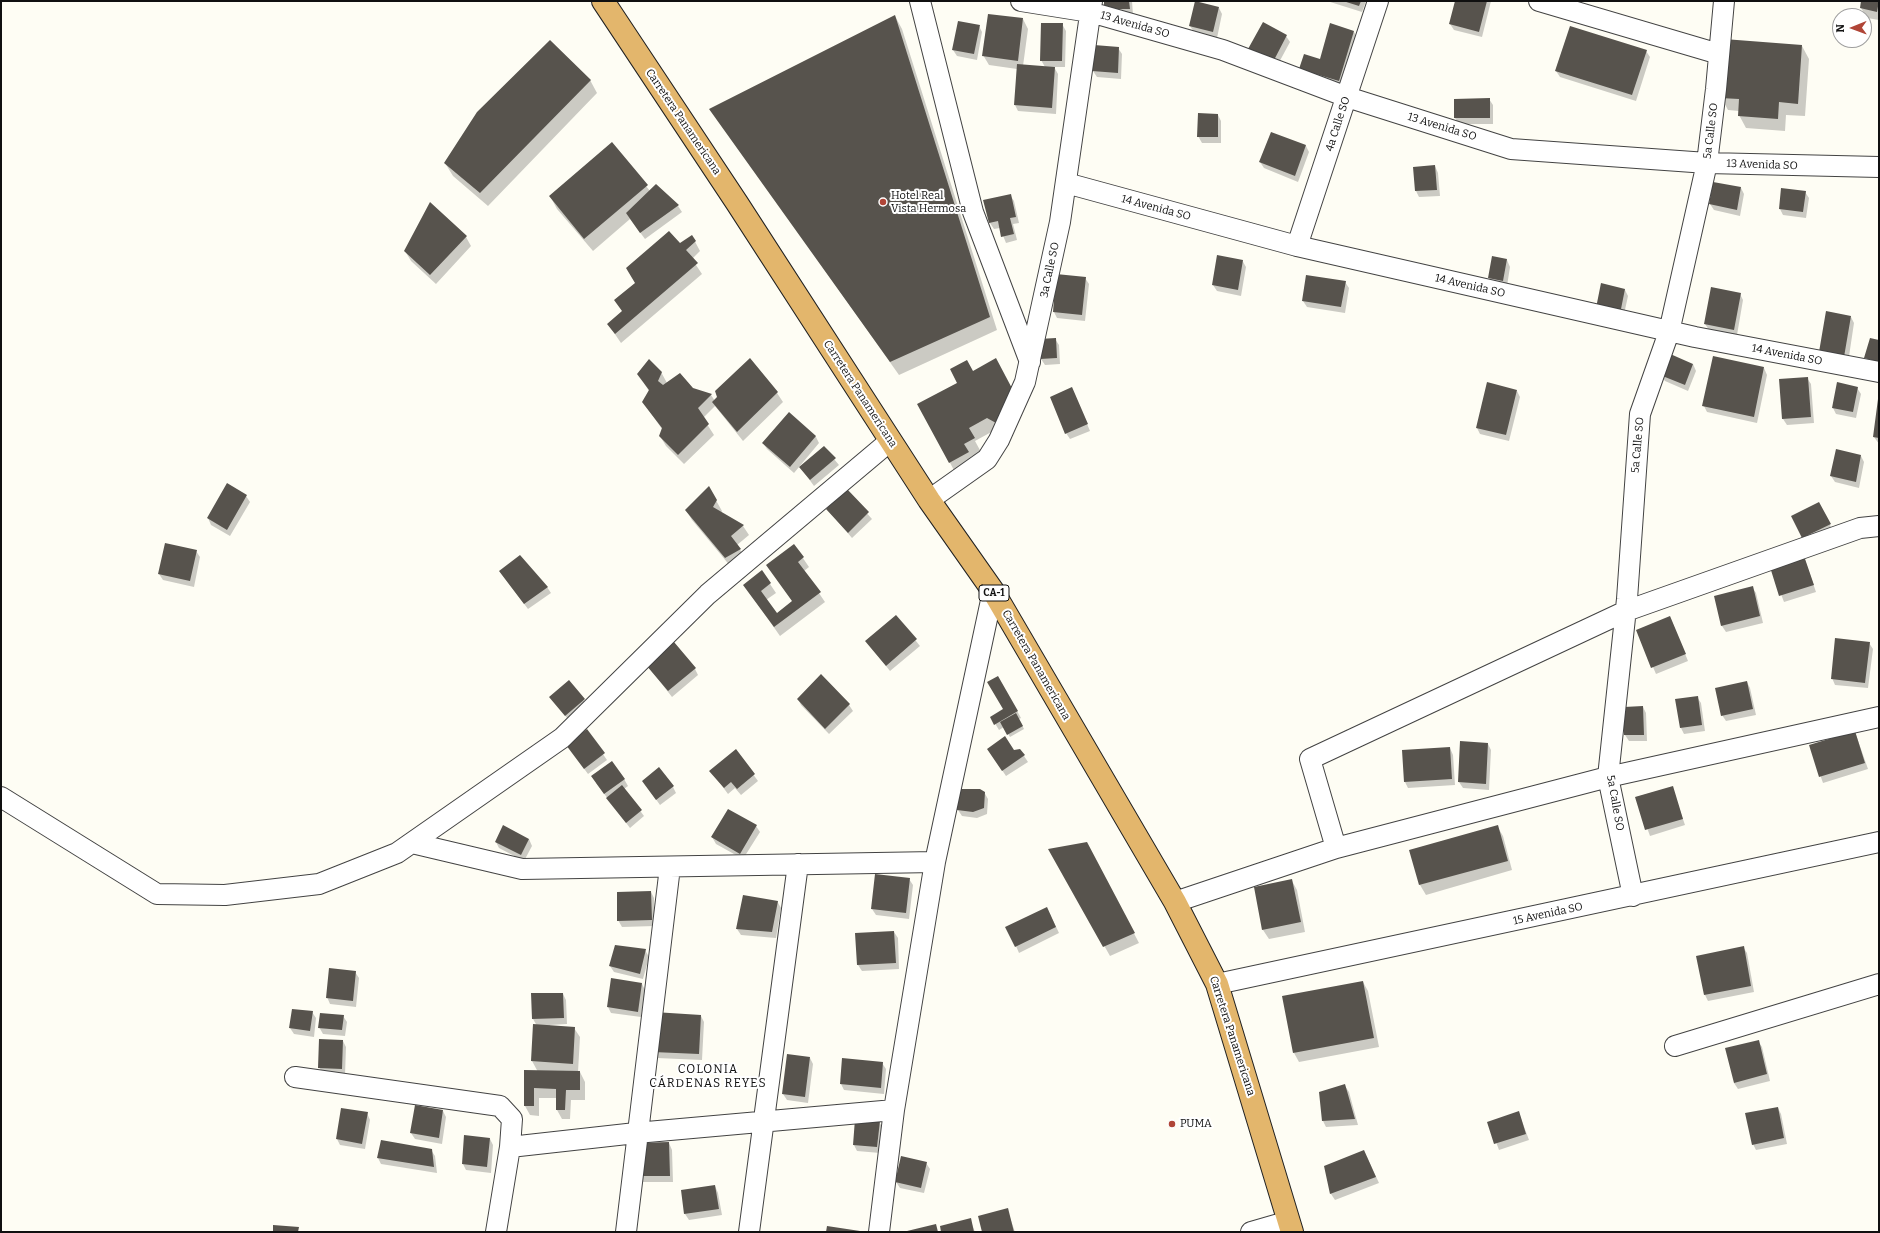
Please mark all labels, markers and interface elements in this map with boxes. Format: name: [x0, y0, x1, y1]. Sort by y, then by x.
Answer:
north arrow: [1832, 8, 1872, 48]
street label: 13 Avenida SO: [1099, 9, 1171, 41]
text: N: [1834, 24, 1847, 33]
street label: Carretera Panamericana: [643, 66, 723, 178]
street label: 4a Calle SO: [1323, 95, 1353, 153]
street label: 5a Calle SO: [1701, 102, 1721, 160]
street label: 13 Avenida SO: [1406, 110, 1478, 144]
street label: 13 Avenida SO: [1726, 157, 1798, 173]
place label: Hotel Real Vista Hermosa: [891, 189, 966, 215]
street label: 14 Avenida SO: [1120, 192, 1192, 224]
marker: Hotel Real Vista Hermosa: [878, 197, 888, 207]
street label: 3a Calle SO: [1038, 241, 1062, 299]
street label: 14 Avenida SO: [1434, 272, 1506, 300]
street label: Carretera Panamericana: [820, 338, 900, 450]
street label: 14 Avenida SO: [1751, 342, 1823, 368]
street label: 5a Calle SO: [1629, 416, 1647, 474]
road number: CA-1: [979, 585, 1009, 601]
street label: Carretera Panamericana: [999, 608, 1073, 722]
street label: 5a Calle SO: [1604, 774, 1626, 832]
street label: 15 Avenida SO: [1512, 900, 1584, 928]
street label: Carretera Panamericana: [1206, 975, 1258, 1097]
district label: COLONIA CÁRDENAS REYES: [649, 1063, 767, 1091]
place label: PUMA: [1180, 1117, 1212, 1131]
marker: PUMA: [1167, 1119, 1177, 1129]

